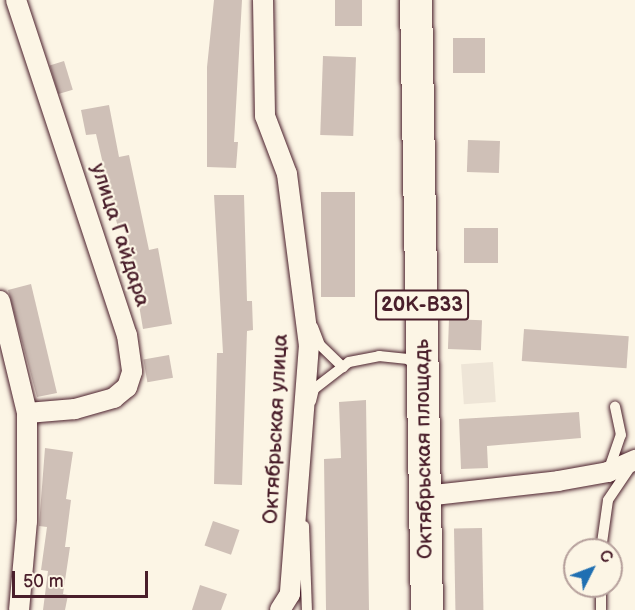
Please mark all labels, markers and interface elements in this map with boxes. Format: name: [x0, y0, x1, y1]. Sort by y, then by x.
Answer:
street label: улица Гайдара: [85, 160, 155, 310]
road number: 20К-В33: [374, 288, 470, 322]
street label: Октябрьская улица: [258, 333, 294, 525]
street label: Октябрьская площадь: [409, 339, 439, 559]
north arrow: [563, 538, 623, 598]
text: С: [594, 546, 616, 567]
scale bar: [15, 559, 152, 597]
text: 50 m: [23, 571, 64, 592]

